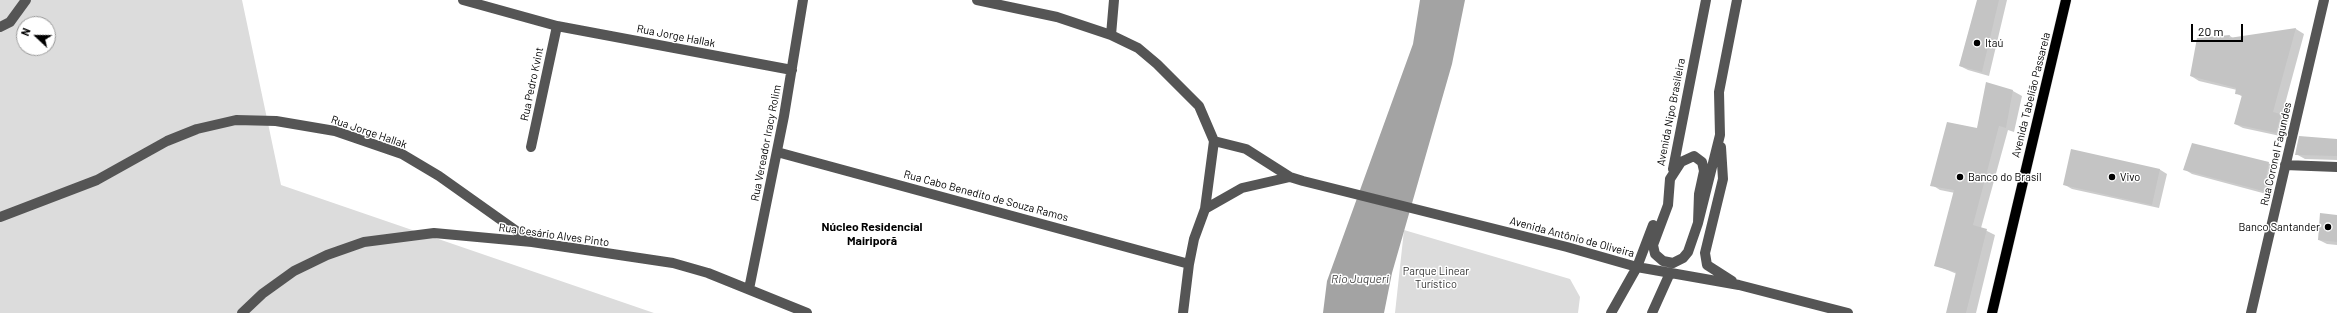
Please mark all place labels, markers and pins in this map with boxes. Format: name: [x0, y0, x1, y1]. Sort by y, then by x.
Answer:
place label: Itaú: [1985, 36, 2003, 50]
marker: Itaú: [1972, 38, 1982, 48]
place label: Banco do Brasil: [1968, 170, 2042, 184]
place label: Vivo: [2120, 170, 2140, 184]
marker: Banco do Brasil: [1955, 172, 1965, 182]
marker: Vivo: [2107, 172, 2117, 182]
place label: Banco Santander: [2239, 220, 2320, 234]
marker: Banco Santander: [2323, 222, 2333, 232]

